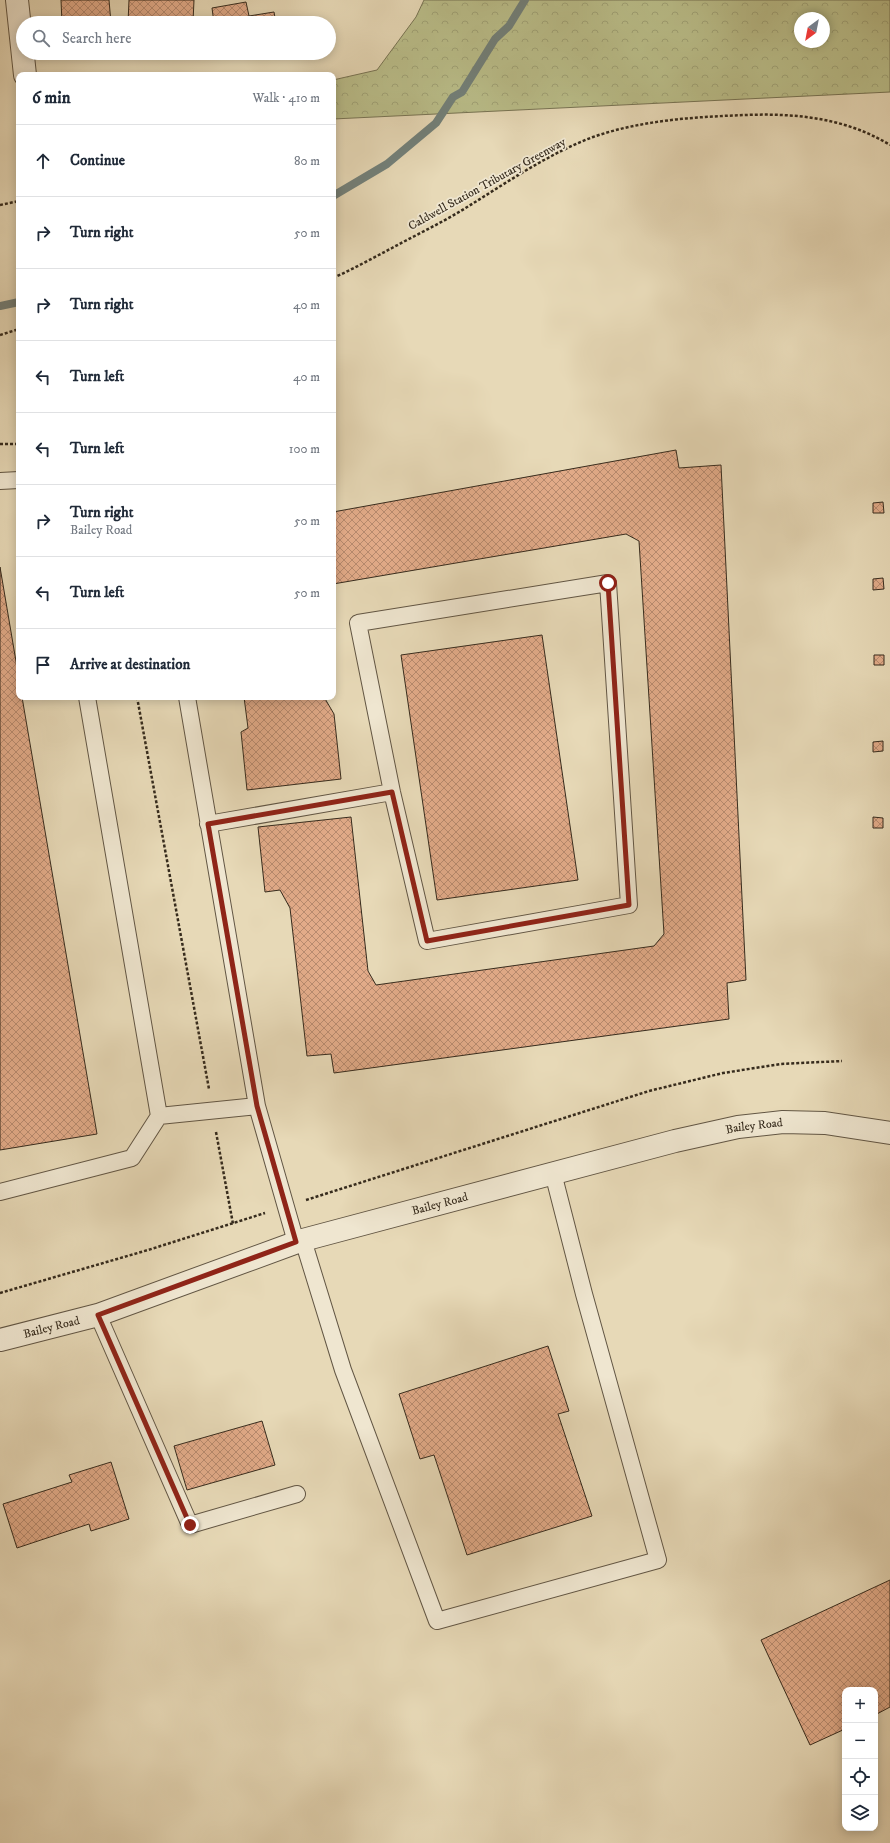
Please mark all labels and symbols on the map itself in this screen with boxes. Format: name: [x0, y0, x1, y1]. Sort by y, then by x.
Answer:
north arrow: [794, 12, 830, 48]
street label: Caldwell Station Tributary Greenway: [406, 134, 569, 234]
route start: [599, 574, 617, 592]
street label: Bailey Road: [724, 1115, 783, 1137]
street label: Bailey Road: [410, 1189, 470, 1218]
street label: Bailey Road: [22, 1313, 81, 1341]
route end: [181, 1516, 199, 1534]

